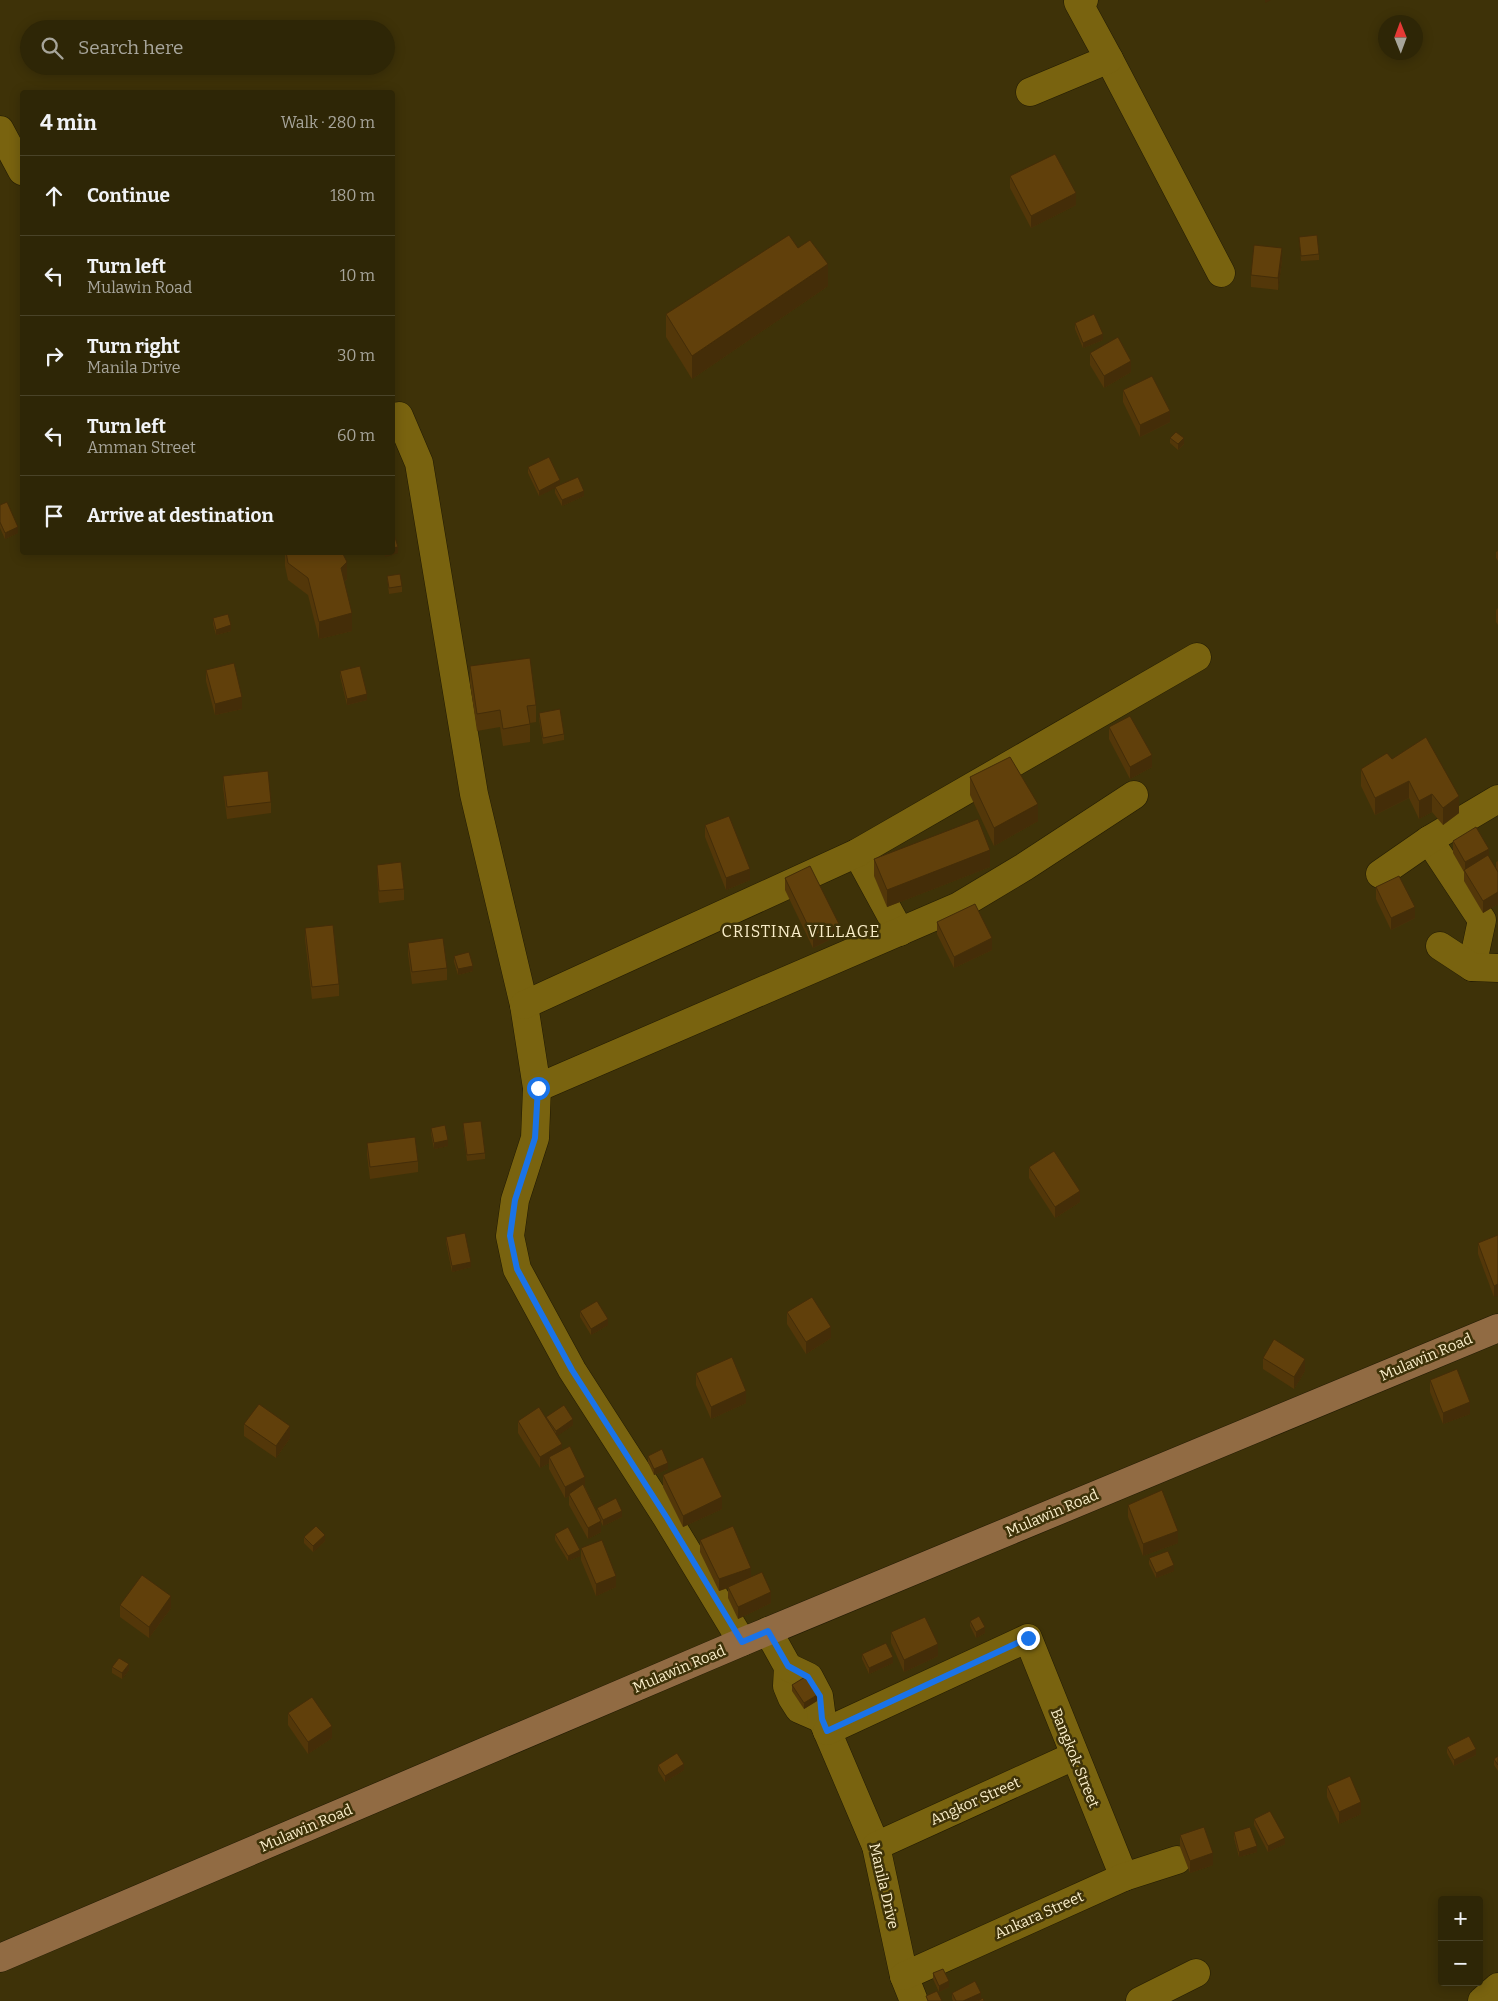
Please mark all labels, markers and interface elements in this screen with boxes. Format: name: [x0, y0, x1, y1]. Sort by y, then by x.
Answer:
north arrow: [1378, 15, 1423, 60]
search box: [20, 20, 395, 75]
icon: search: [38, 34, 66, 62]
text: Search here: [78, 36, 183, 59]
text: 4 min: [40, 110, 97, 136]
text: Walk · 280 m: [281, 113, 375, 132]
icon: ahead: [40, 182, 68, 210]
text: Continue: [87, 184, 170, 207]
text: 180 m: [330, 186, 375, 205]
text: Turn left: [87, 255, 166, 278]
icon: left: [40, 262, 68, 290]
text: 10 m: [340, 266, 375, 285]
text: Mulawin Road: [87, 278, 192, 297]
text: Turn right: [87, 335, 180, 358]
icon: right: [40, 342, 68, 370]
text: 30 m: [337, 346, 375, 365]
text: Manila Drive: [87, 358, 180, 377]
text: Turn left: [87, 415, 166, 438]
icon: left: [40, 422, 68, 450]
text: 60 m: [337, 426, 375, 445]
text: Amman Street: [87, 438, 196, 457]
icon: arrive: [40, 502, 68, 530]
text: Arrive at destination: [87, 504, 274, 527]
district label: CRISTINA VILLAGE: [721, 922, 881, 941]
route start: [527, 1077, 550, 1100]
street label: Mulawin Road: [1377, 1329, 1475, 1385]
street label: Mulawin Road: [1003, 1485, 1101, 1541]
route end: [1017, 1627, 1040, 1650]
street label: Mulawin Road: [630, 1641, 728, 1697]
street label: Bangkok Street: [1047, 1706, 1103, 1811]
street label: Angkor Street: [927, 1773, 1023, 1829]
street label: Mulawin Road: [257, 1800, 355, 1856]
street label: Manila Drive: [865, 1841, 903, 1931]
street label: Ankara Street: [992, 1887, 1087, 1943]
map controls: [1438, 1896, 1483, 1986]
button: +: [1438, 1896, 1483, 1941]
button: −: [1438, 1941, 1483, 1986]

